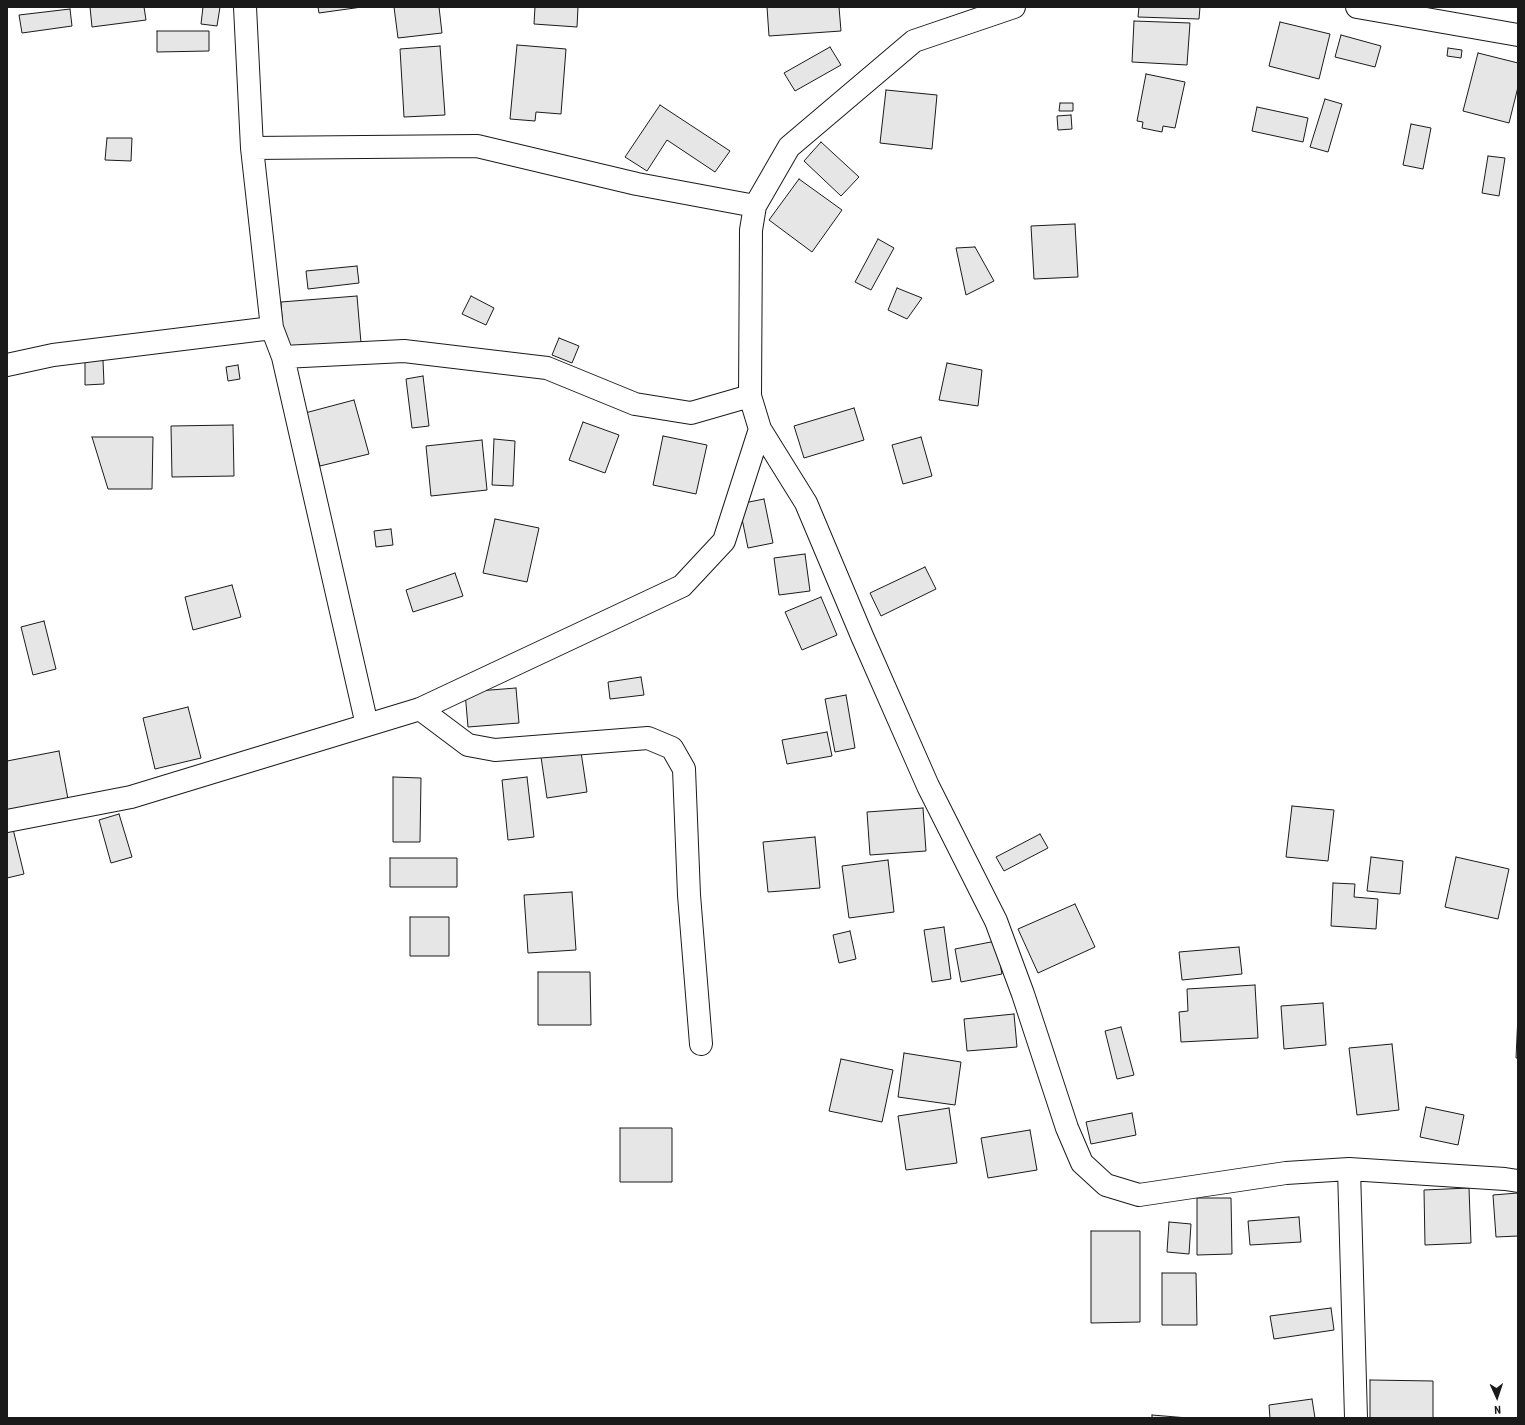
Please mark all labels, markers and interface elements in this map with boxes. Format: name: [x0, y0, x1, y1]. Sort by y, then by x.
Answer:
north arrow: [1477, 1377, 1517, 1417]
text: N: [1494, 1403, 1501, 1416]

